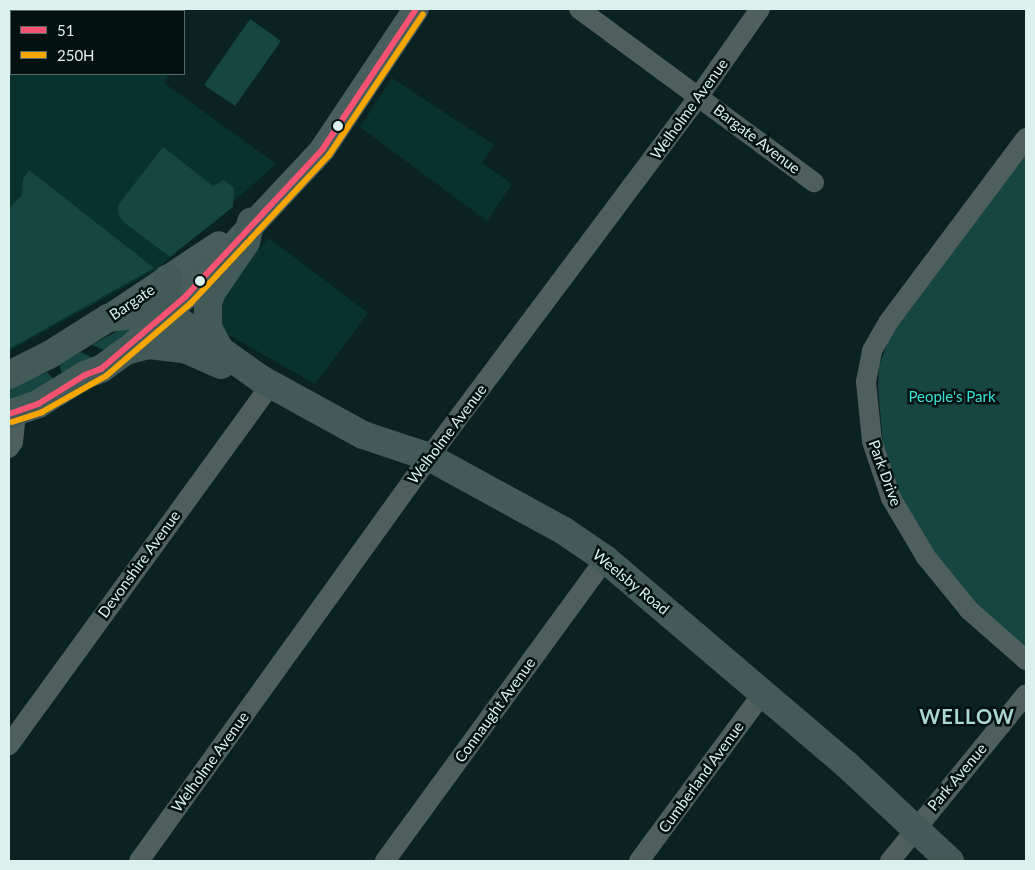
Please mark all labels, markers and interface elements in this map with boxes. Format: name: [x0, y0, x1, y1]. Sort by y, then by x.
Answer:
legend: [10, 10, 185, 75]
text: 51: [57, 21, 74, 39]
text: 250H: [57, 46, 95, 64]
street label: Welholme Avenue: [646, 55, 732, 163]
street label: Bargate Avenue: [710, 100, 804, 178]
unlabelled marker: [333, 121, 343, 131]
unlabelled marker: [195, 276, 205, 286]
street label: Bargate: [106, 280, 158, 324]
street label: Welholme Avenue: [404, 381, 490, 487]
park label: People's Park: [908, 388, 996, 406]
street label: Park Drive: [865, 438, 905, 508]
street label: Devonshire Avenue: [94, 507, 184, 621]
street label: Weelsby Road: [589, 546, 673, 618]
street label: Connaught Avenue: [451, 654, 539, 766]
district label: WELLOW: [918, 704, 1016, 728]
street label: Welholme Avenue: [167, 708, 253, 816]
street label: Cumberland Avenue: [654, 718, 748, 836]
street label: Park Avenue: [923, 740, 991, 814]

